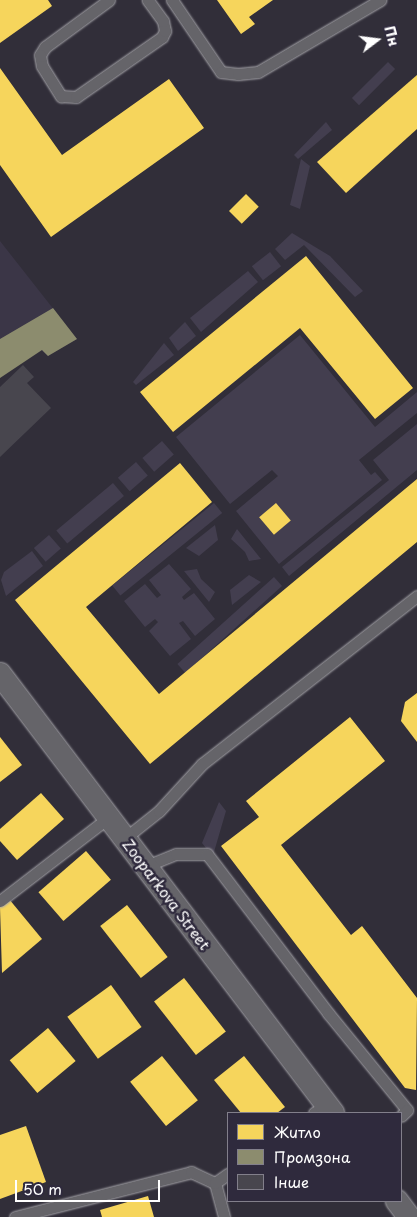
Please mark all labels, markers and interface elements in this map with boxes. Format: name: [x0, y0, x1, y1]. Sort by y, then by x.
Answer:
north arrow: [352, 15, 402, 65]
text: Пн: [379, 23, 405, 49]
street label: Zooparkova Street: [119, 835, 215, 953]
legend: [227, 1112, 402, 1202]
text: Житло: [274, 1120, 321, 1143]
text: Промзона: [274, 1145, 350, 1168]
scale bar: [18, 1170, 162, 1202]
text: Інше: [274, 1170, 309, 1193]
text: 50 m: [23, 1177, 62, 1200]

